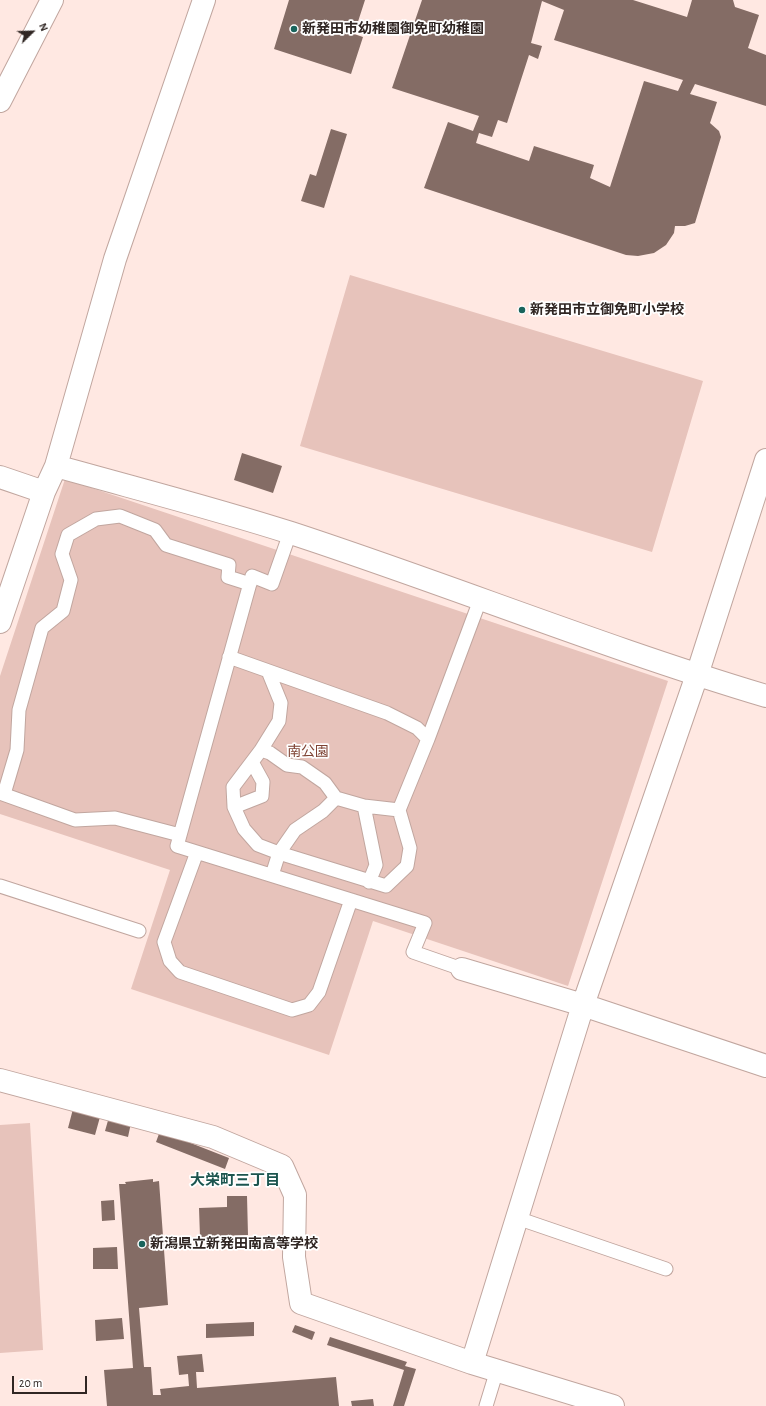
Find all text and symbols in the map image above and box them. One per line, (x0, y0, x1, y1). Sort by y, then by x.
north arrow (12, 12, 52, 52)
text: N (37, 21, 50, 33)
place label: 新発田市幼稚園御免町幼稚園 (302, 21, 484, 37)
marker: 新発田市幼稚園御免町幼稚園 (289, 24, 299, 34)
place label: 新発田市立御免町小学校 (530, 302, 684, 318)
marker: 新発田市立御免町小学校 (517, 305, 527, 315)
park label: 南公園 (287, 744, 329, 760)
district label: 大栄町三丁目 (190, 1171, 280, 1189)
place label: 新潟県立新発田南高等学校 (150, 1236, 318, 1252)
marker: 新潟県立新発田南高等学校 (137, 1239, 147, 1249)
scale bar (14, 1368, 89, 1394)
text: 20 m (19, 1377, 42, 1389)

